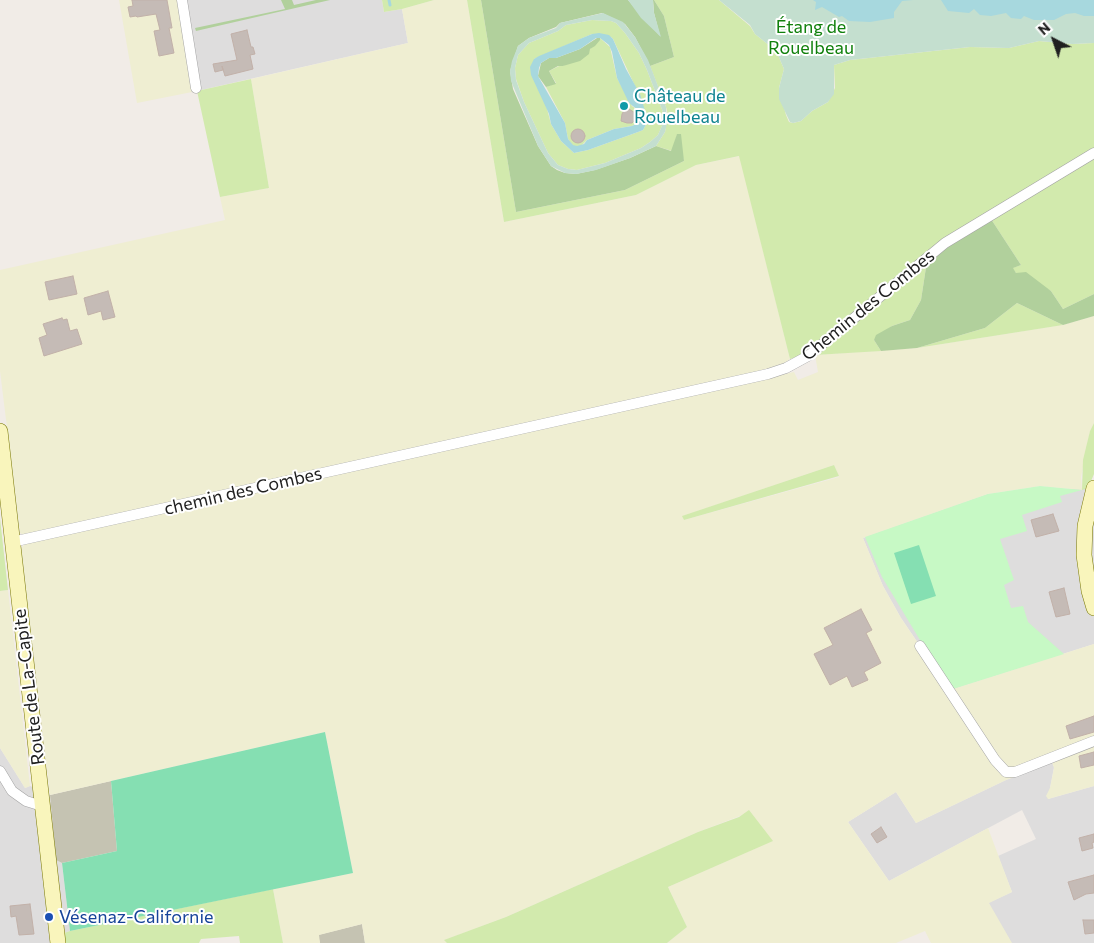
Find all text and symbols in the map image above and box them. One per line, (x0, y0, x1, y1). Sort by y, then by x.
north arrow (1029, 15, 1079, 65)
park label: Étang de Rouelbeau (768, 16, 854, 58)
text: N (1034, 18, 1053, 38)
place label: Château de Rouelbeau (634, 85, 726, 128)
marker: Château de Rouelbeau (618, 100, 630, 112)
street label: Chemin des Combes (797, 245, 939, 365)
street label: chemin des Combes (162, 462, 324, 520)
street label: Route de La-Capite (9, 608, 49, 766)
place label: Vésenaz-Californie (59, 906, 214, 928)
marker: Vésenaz-Californie (43, 911, 55, 923)

